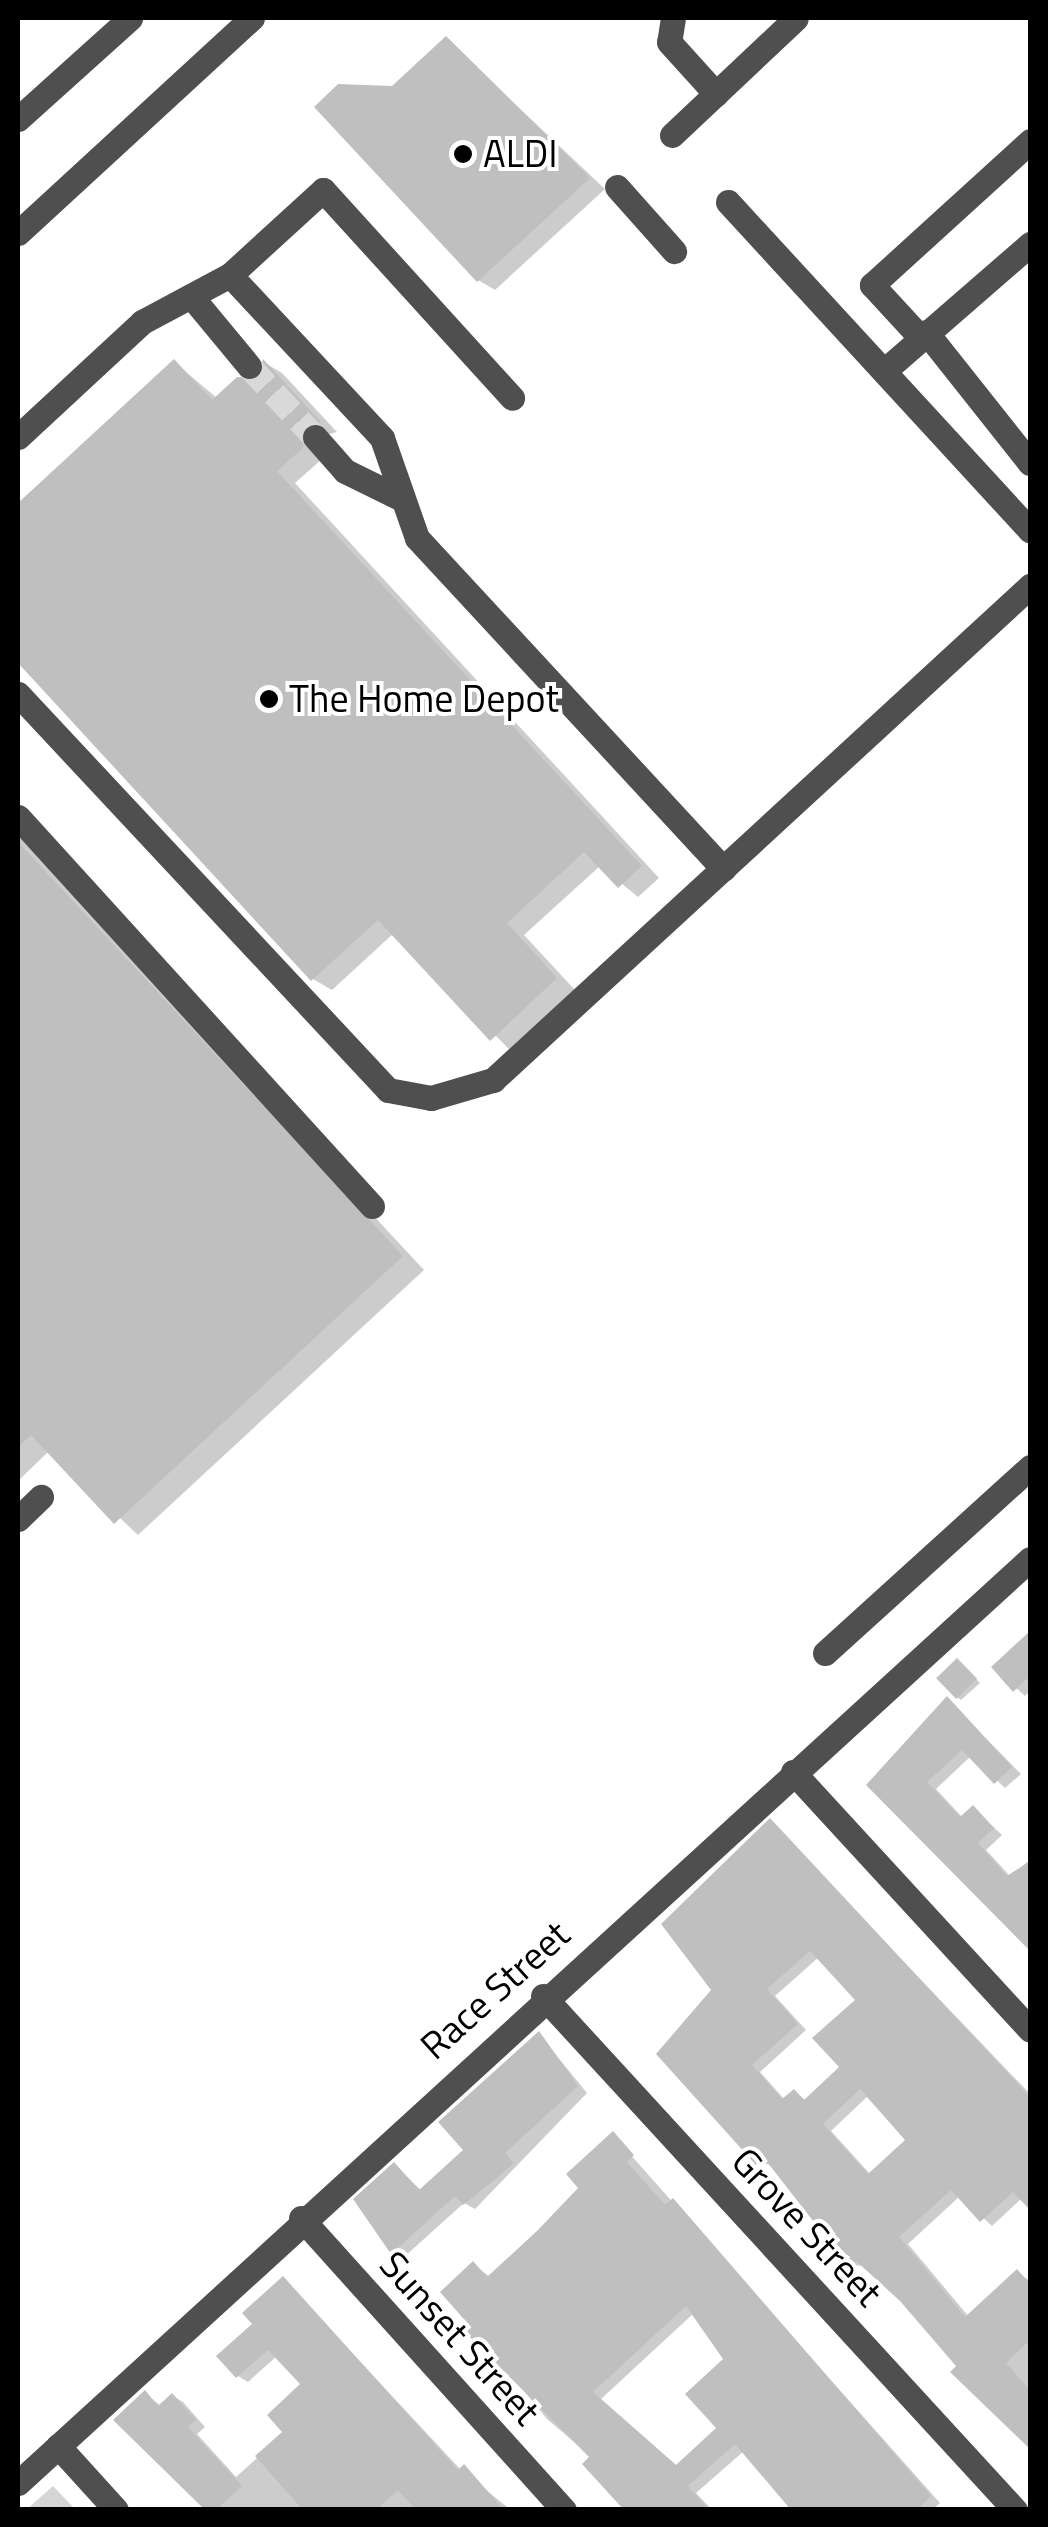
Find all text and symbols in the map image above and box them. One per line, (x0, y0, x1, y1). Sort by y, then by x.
place label: ALDI (483, 131, 558, 177)
marker: ALDI (452, 143, 474, 165)
place label: The Home Depot (289, 676, 559, 722)
marker: The Home Depot (258, 688, 280, 710)
street label: Race Street (411, 1911, 579, 2069)
street label: Grove Street (722, 2139, 892, 2315)
street label: Sunset Street (370, 2242, 550, 2434)

